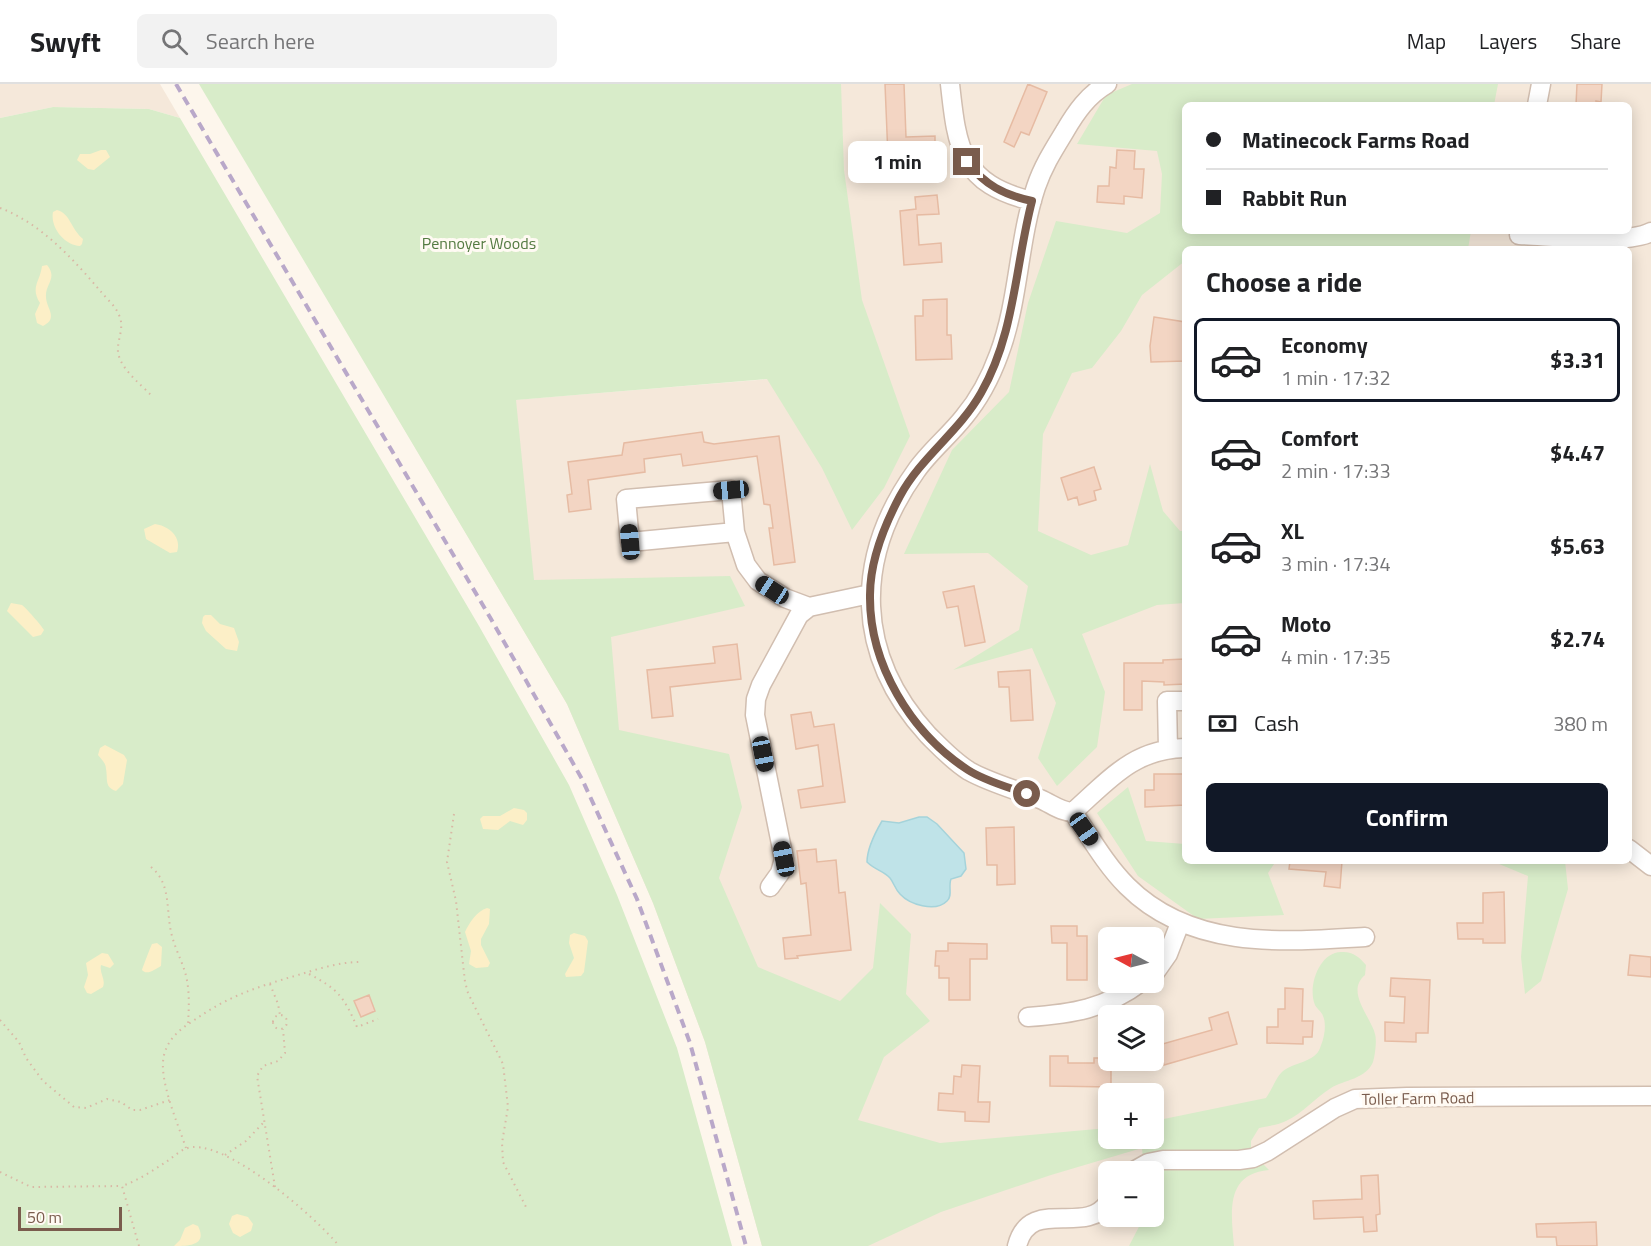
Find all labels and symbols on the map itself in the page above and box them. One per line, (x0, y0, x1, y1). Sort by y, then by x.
callout: 1 min (847, 141, 946, 183)
route end (953, 148, 980, 175)
park label: Pennoyer Woods (422, 231, 536, 255)
car (712, 479, 750, 501)
car (619, 523, 641, 561)
car (752, 573, 792, 607)
car (751, 735, 775, 773)
route start (1013, 780, 1040, 807)
car (1066, 809, 1102, 849)
car (772, 840, 796, 878)
north arrow (1098, 927, 1164, 993)
street label: Toller Farm Road (1361, 1085, 1475, 1111)
scale bar (18, 1204, 122, 1232)

